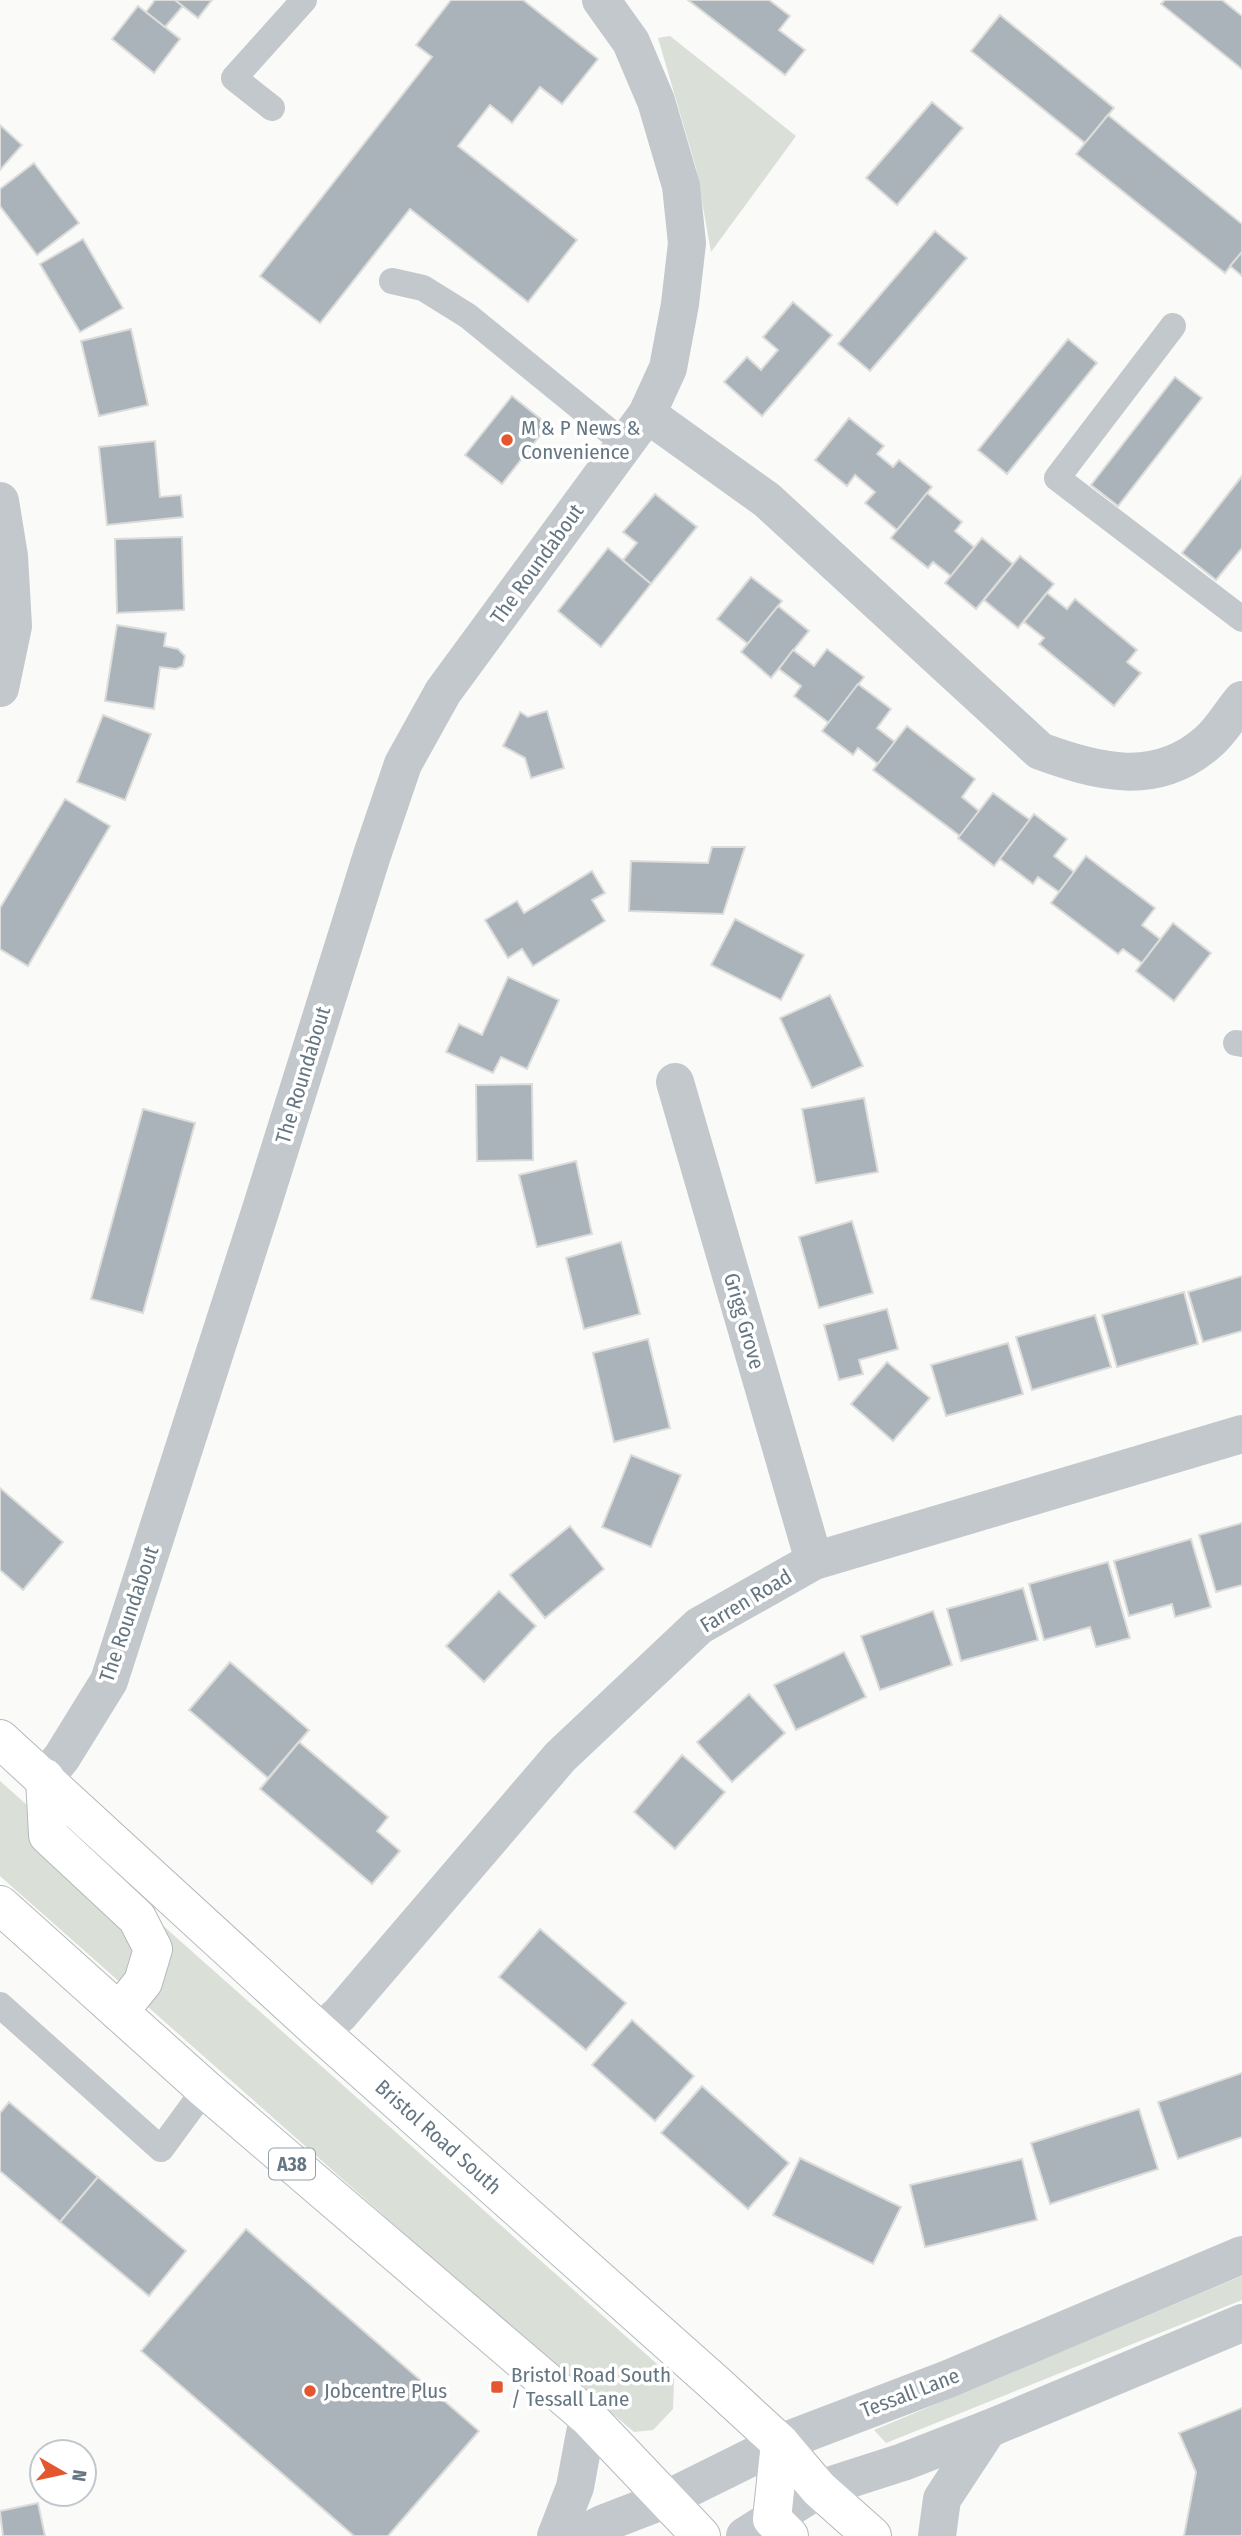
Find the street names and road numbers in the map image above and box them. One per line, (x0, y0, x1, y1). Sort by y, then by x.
street label: The Roundabout (485, 499, 589, 629)
street label: The Roundabout (270, 1003, 336, 1147)
street label: Grigg Grove (718, 1270, 770, 1372)
street label: The Roundabout (94, 1543, 164, 1685)
street label: Farren Road (695, 1564, 797, 1638)
street label: Bristol Road South (370, 2074, 507, 2200)
road number: A38 (269, 2148, 315, 2180)
street label: Tessall Lane (857, 2362, 963, 2424)

